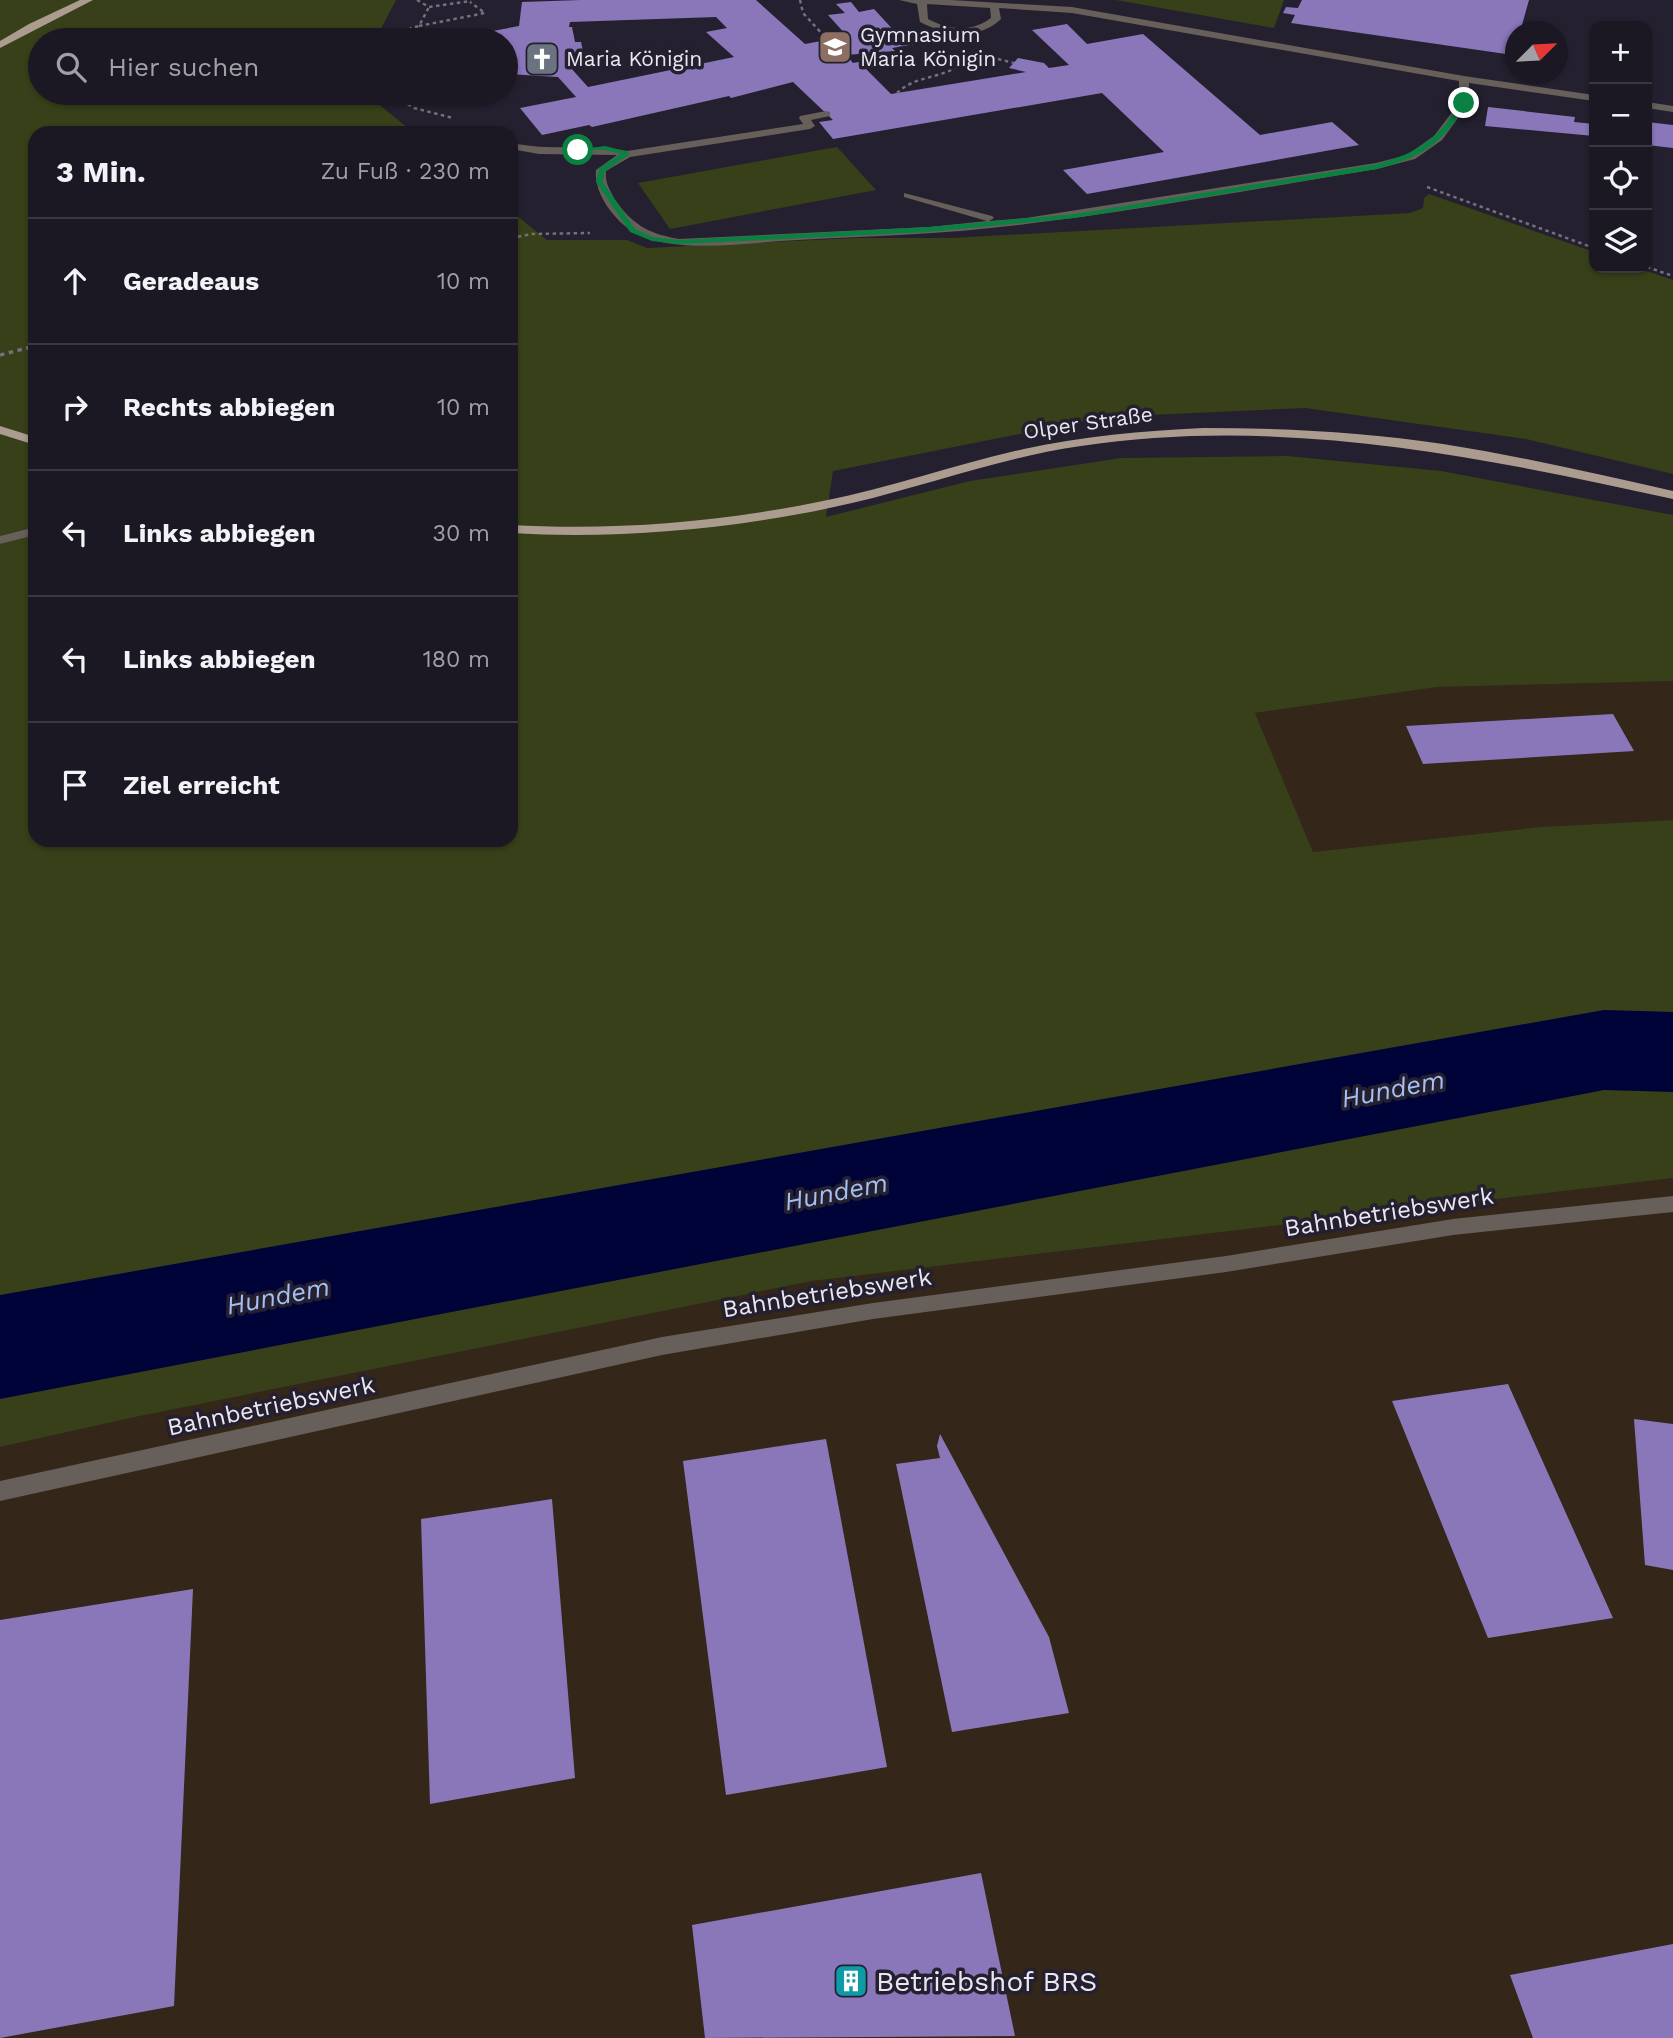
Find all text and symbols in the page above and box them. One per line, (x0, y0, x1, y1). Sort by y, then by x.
north arrow (1505, 21, 1568, 84)
map controls (1589, 21, 1652, 273)
button: + (1589, 21, 1652, 84)
place label: Gymnasium Maria Königin (860, 22, 996, 71)
search box (28, 28, 518, 105)
school or university icon: Gymnasium Maria Königin (816, 28, 854, 66)
church icon: Maria Königin (523, 40, 561, 78)
place label: Maria Königin (566, 46, 702, 71)
icon: search (52, 48, 90, 86)
text: Hier suchen (108, 52, 259, 82)
button: − (1589, 84, 1652, 147)
route end (1448, 87, 1479, 118)
route start (562, 134, 593, 165)
button: locate (1589, 147, 1652, 210)
text: 3 Min. (56, 154, 146, 189)
text: Zu Fuß · 230 m (321, 158, 490, 185)
button: layers (1589, 210, 1652, 273)
icon: ahead (56, 262, 94, 300)
text: Geradeaus (123, 266, 259, 296)
text: 10 m (437, 268, 490, 295)
icon: right (56, 388, 94, 426)
text: Rechts abbiegen (123, 392, 335, 422)
text: 10 m (437, 394, 490, 421)
street label: Olper Straße (1022, 401, 1154, 444)
icon: left (56, 514, 94, 552)
text: Links abbiegen (123, 518, 316, 548)
text: 30 m (433, 520, 490, 547)
icon: left (56, 640, 94, 678)
text: Links abbiegen (123, 644, 316, 674)
text: 180 m (423, 646, 490, 673)
icon: arrive (56, 766, 94, 804)
text: Ziel erreicht (123, 770, 280, 800)
water label: Hundem (1339, 1064, 1447, 1114)
water label: Hundem (782, 1167, 890, 1217)
street label: Bahnbetriebswerk (1282, 1182, 1496, 1242)
street label: Bahnbetriebswerk (720, 1263, 934, 1323)
water label: Hundem (224, 1271, 332, 1321)
street label: Bahnbetriebswerk (165, 1370, 378, 1442)
building icon: Betriebshof BRS (832, 1962, 870, 2000)
place label: Betriebshof BRS (876, 1965, 1097, 1998)

